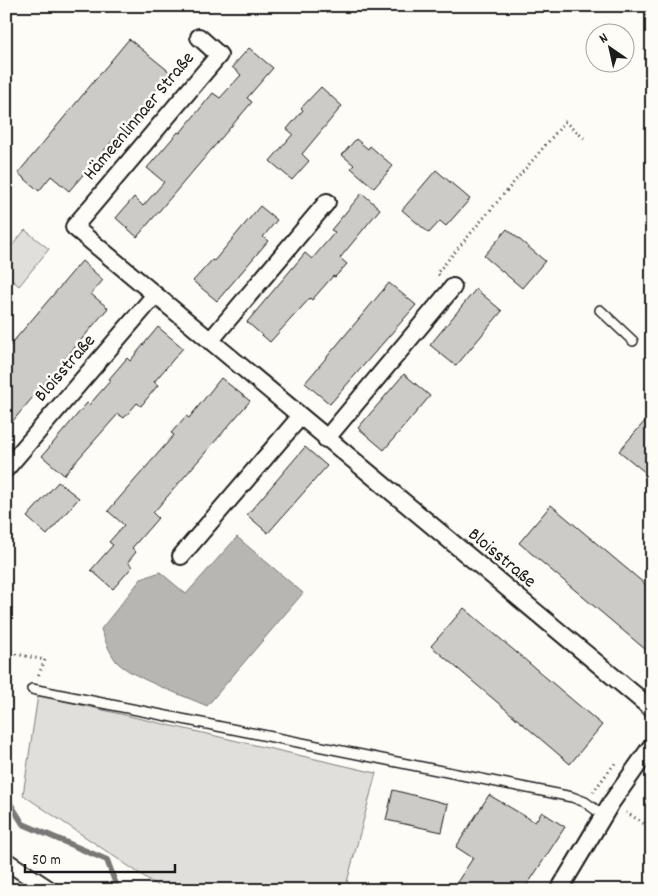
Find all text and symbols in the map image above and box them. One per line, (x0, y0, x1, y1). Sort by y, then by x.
north arrow (586, 22, 636, 72)
text: N (595, 29, 612, 49)
street label: Hämeenlinnaer Straße (78, 47, 202, 187)
street label: Bloisstraße (29, 329, 103, 409)
street label: Bloisstraße (461, 522, 541, 596)
scale bar (25, 841, 175, 873)
text: 50 m (32, 850, 61, 872)

